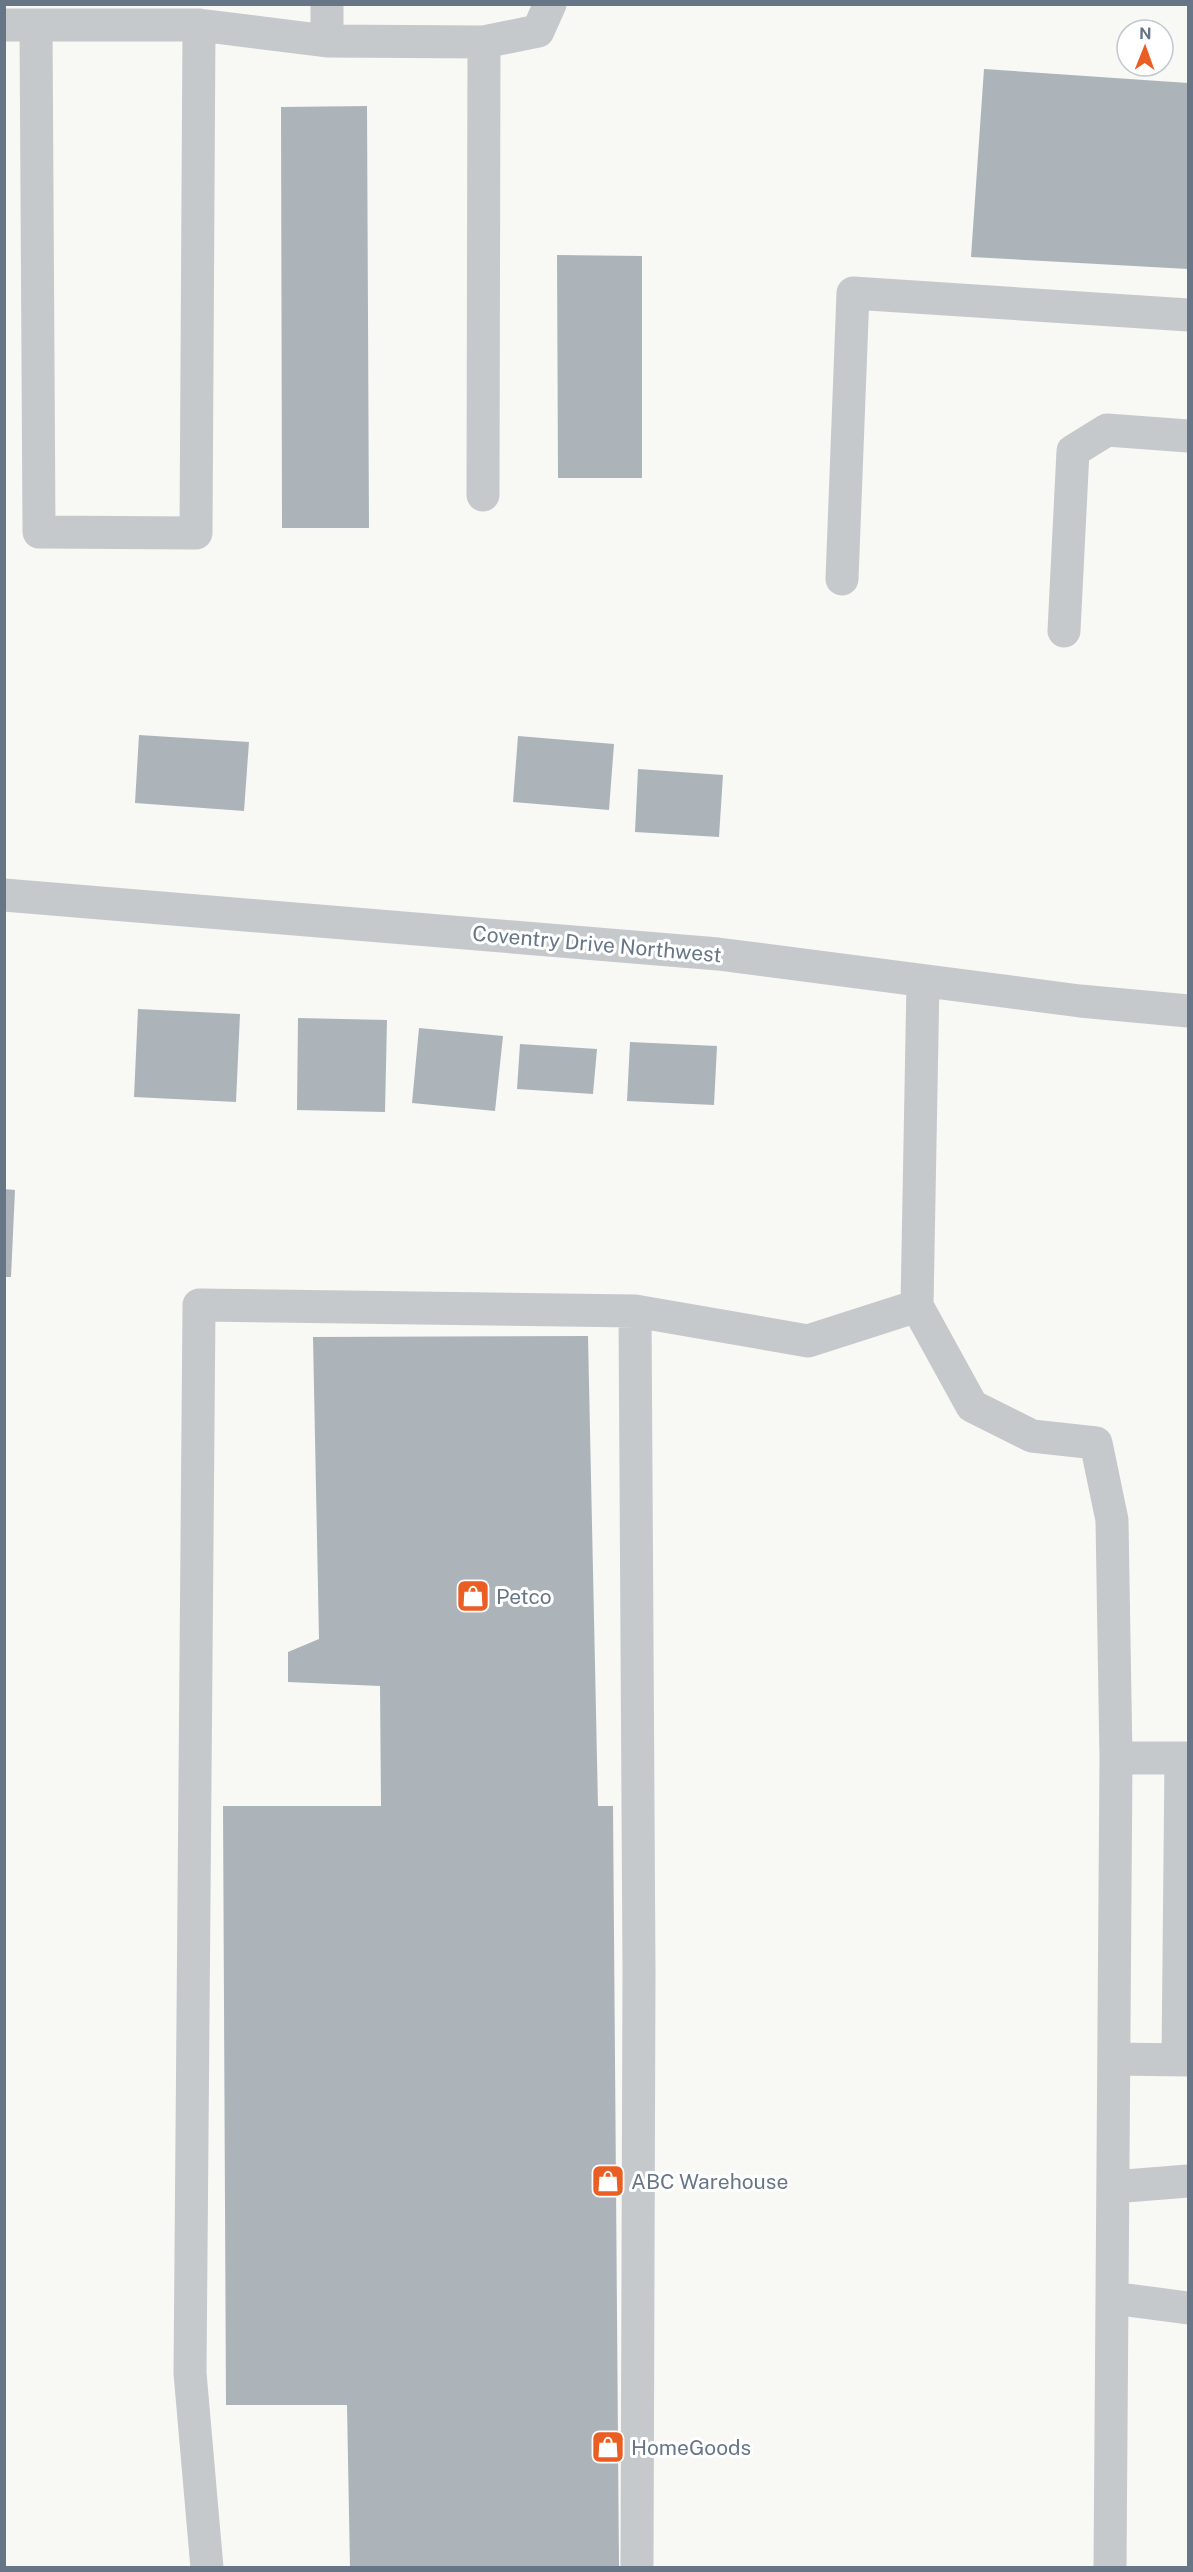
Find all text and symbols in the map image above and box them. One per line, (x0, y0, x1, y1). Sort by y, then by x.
north arrow (1115, 18, 1175, 78)
text: N (1139, 24, 1152, 43)
street label: Coventry Drive Northwest (471, 921, 723, 967)
shop icon: Petco (455, 1578, 491, 1614)
place label: Petco (496, 1584, 552, 1609)
shop icon: ABC Warehouse (590, 2163, 626, 2199)
place label: ABC Warehouse (631, 2169, 788, 2194)
shop icon: HomeGoods (590, 2429, 626, 2465)
place label: HomeGoods (631, 2435, 751, 2460)

